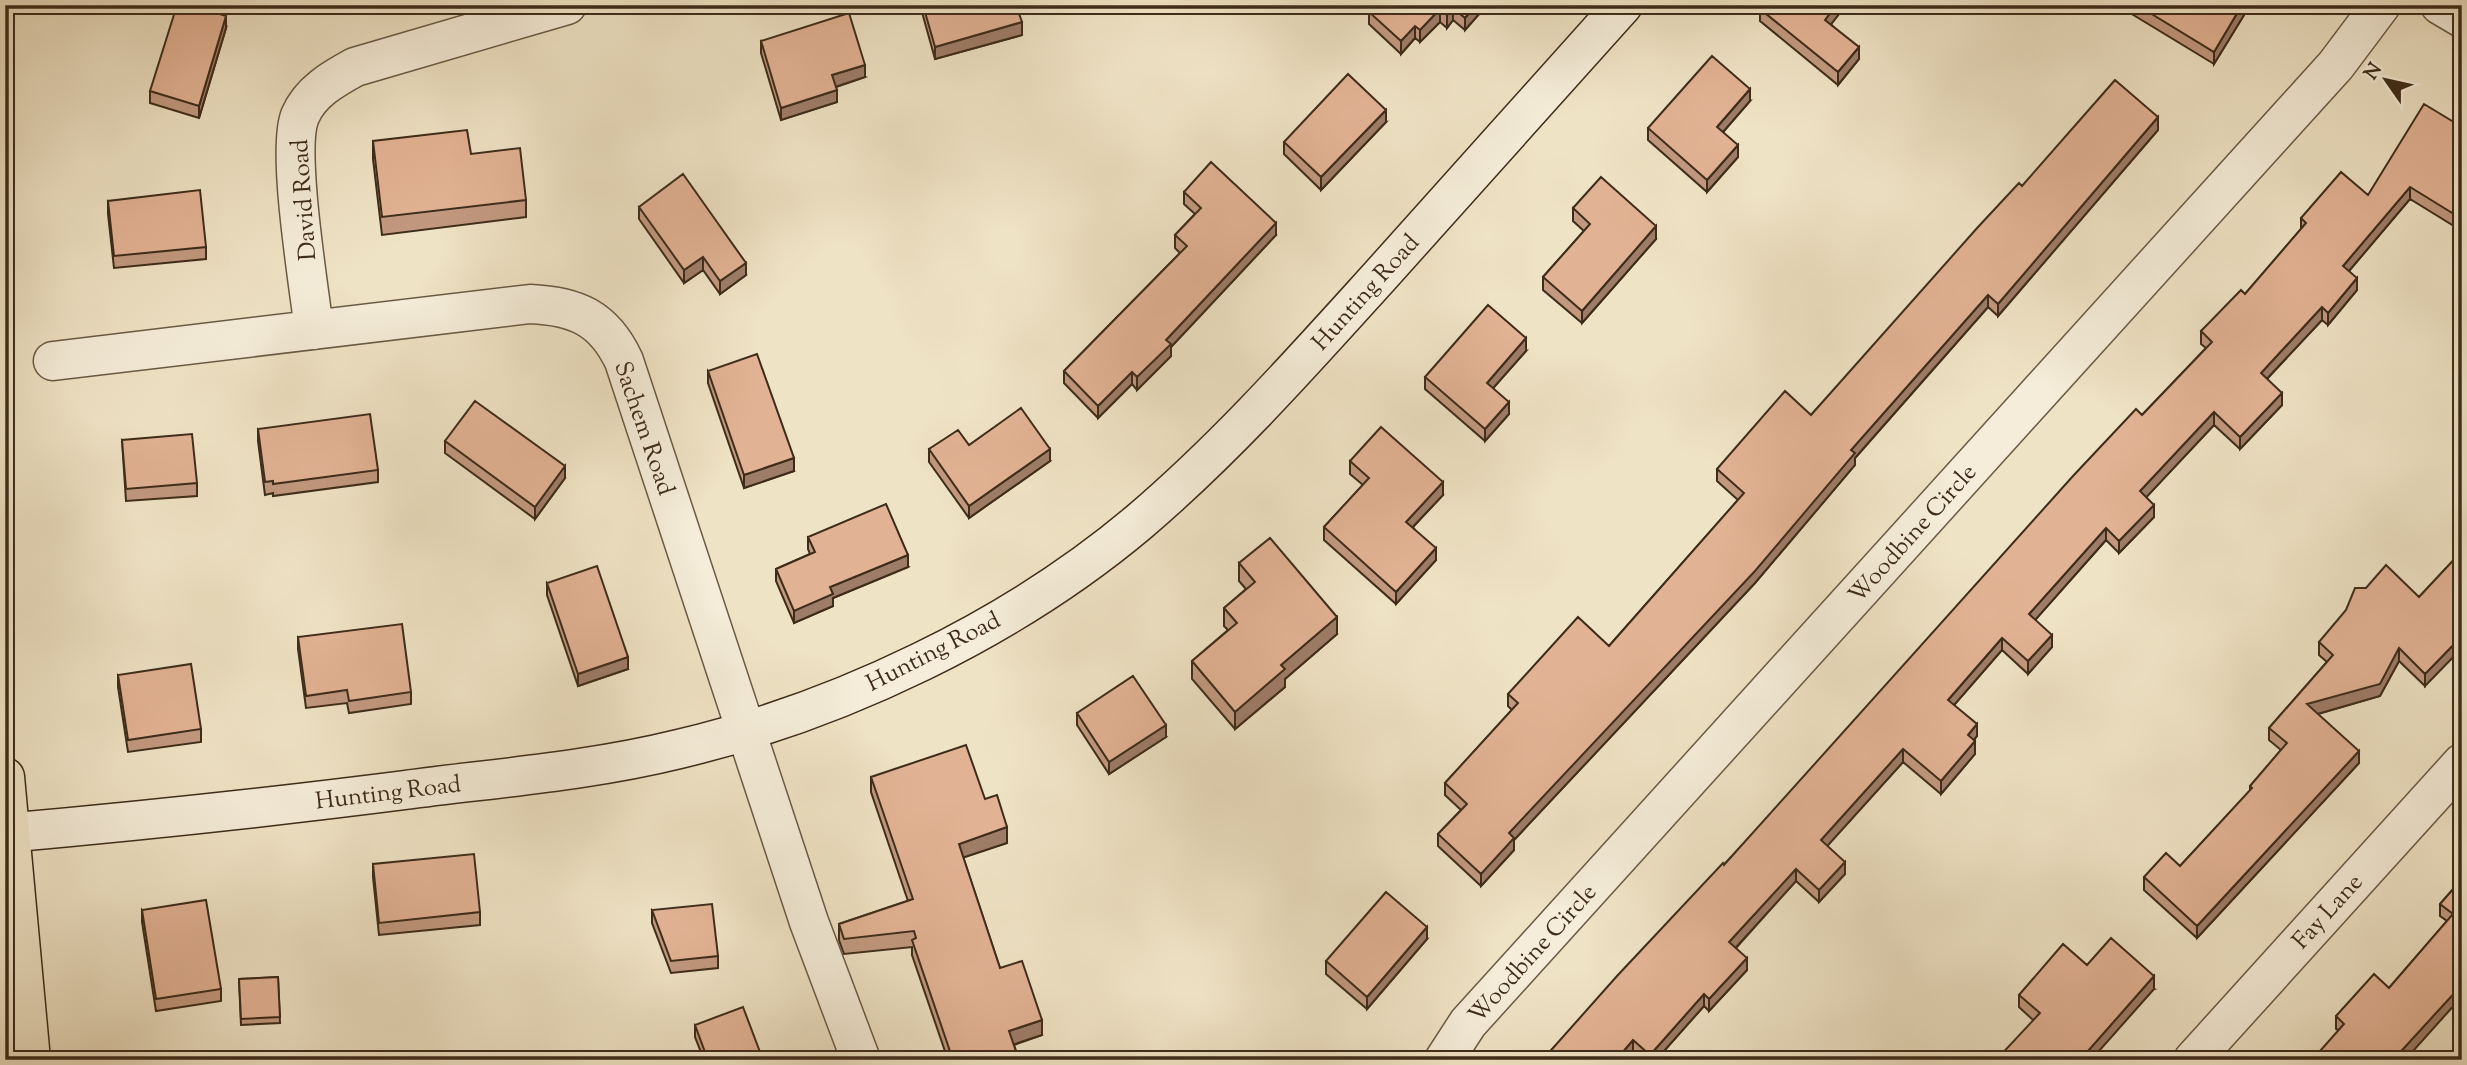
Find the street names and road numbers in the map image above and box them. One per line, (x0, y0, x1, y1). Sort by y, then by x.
street label: David Road (284, 138, 326, 262)
street label: Hunting Road (1305, 227, 1428, 359)
street label: Sachem Road (604, 357, 682, 501)
street label: Woodbine Circle (1841, 457, 1986, 612)
street label: Hunting Road (861, 604, 1007, 701)
street label: Hunting Road (313, 768, 463, 820)
street label: Fay Lane (2285, 867, 2372, 958)
street label: Woodbine Circle (1461, 877, 1606, 1032)

